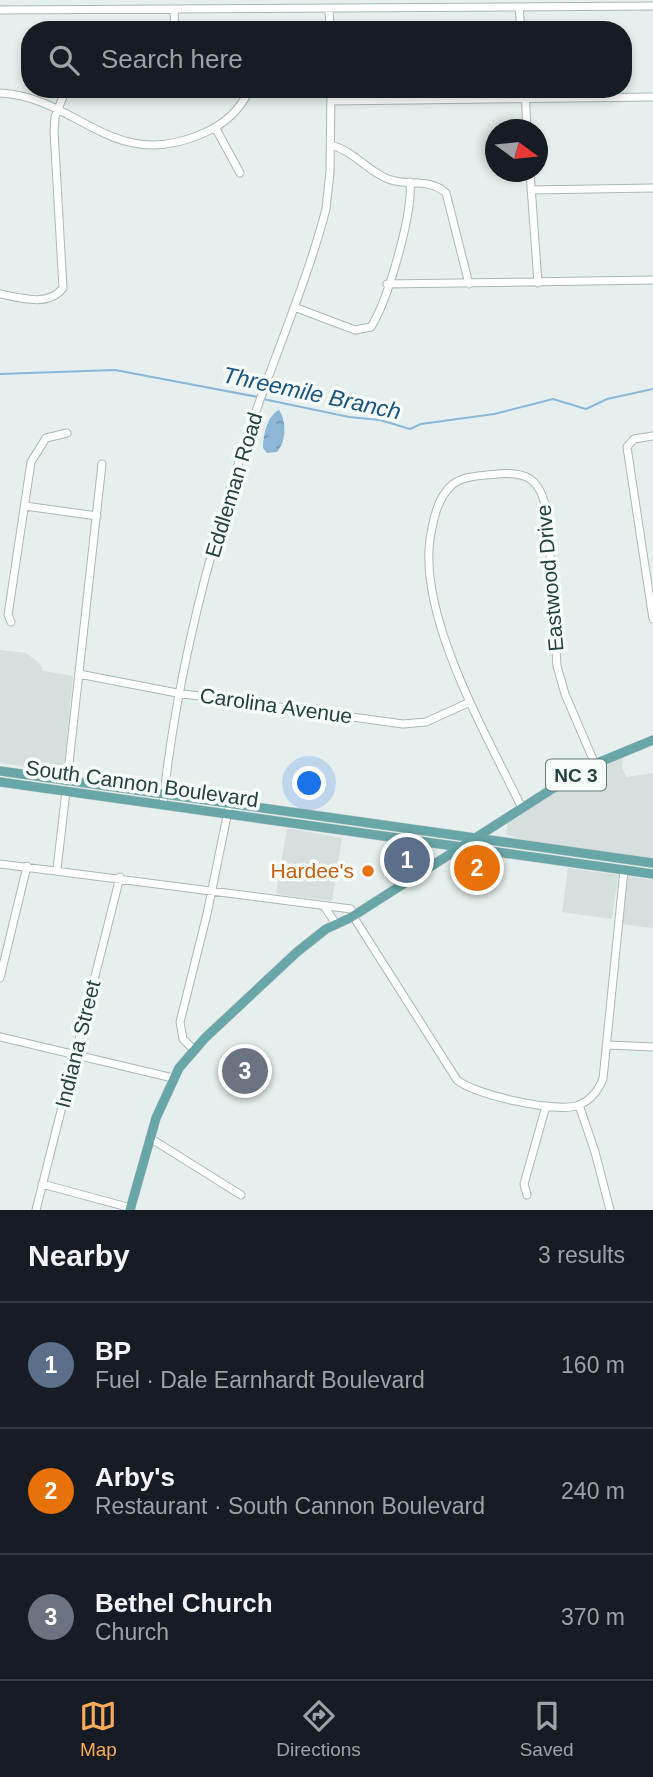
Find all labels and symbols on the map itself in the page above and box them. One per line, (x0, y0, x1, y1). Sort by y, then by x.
north arrow (485, 119, 548, 182)
water label: Threemile Branch (221, 361, 403, 425)
street label: Eddleman Road (201, 409, 267, 560)
street label: Eastwood Drive (532, 504, 567, 652)
street label: Carolina Avenue (198, 683, 354, 728)
street label: South Cannon Boulevard (24, 756, 260, 811)
road number: NC 3 (546, 760, 606, 790)
your location (292, 766, 326, 800)
pin: 1 (384, 834, 430, 886)
pin: 2 (454, 842, 500, 894)
place label: Hardee's (271, 859, 354, 882)
marker: Hardee's (360, 863, 376, 879)
street label: Indiana Street (51, 978, 105, 1110)
pin: 3 (222, 1045, 268, 1097)

